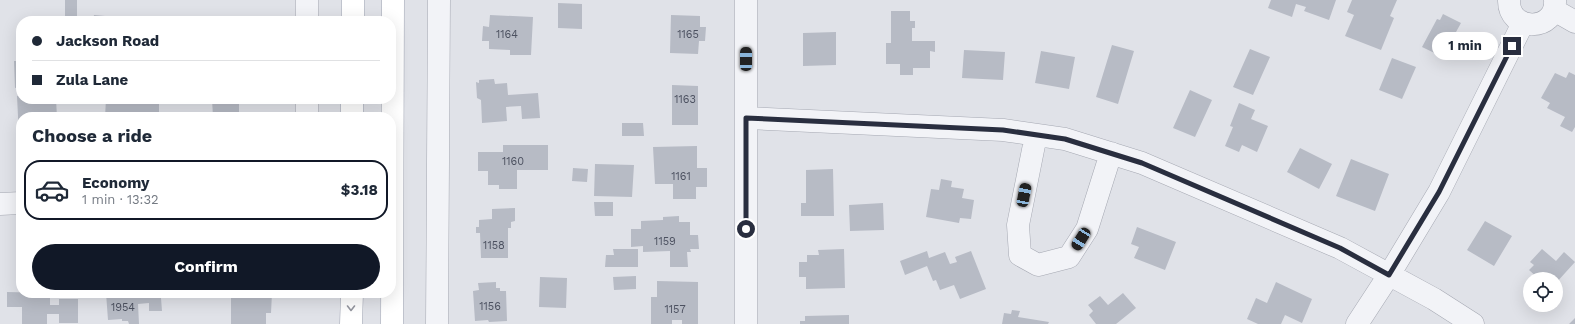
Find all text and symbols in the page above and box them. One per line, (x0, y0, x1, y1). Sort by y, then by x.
house number: 1164 (496, 28, 518, 41)
house number: 1165 (677, 28, 699, 41)
text: Jackson Road (56, 32, 159, 50)
callout: 1 min (1432, 32, 1498, 60)
route end (1503, 37, 1521, 55)
text: 1 min (1448, 38, 1482, 53)
car (740, 47, 752, 71)
text: Zula Lane (56, 71, 128, 89)
house number: 1163 (674, 93, 696, 106)
text: Choose a ride (32, 125, 152, 146)
house number: 1160 (502, 155, 524, 168)
house number: 1161 (671, 170, 691, 183)
icon: car (34, 172, 70, 208)
text: Economy (82, 174, 149, 192)
text: $3.18 (341, 181, 378, 199)
car (1016, 182, 1032, 208)
text: 1 min · 13:32 (82, 192, 159, 207)
route start (737, 220, 755, 238)
car (1070, 226, 1092, 252)
house number: 1159 (654, 235, 676, 248)
house number: 1158 (483, 239, 505, 252)
button: Confirm (32, 244, 380, 290)
map controls (1523, 272, 1563, 312)
button: locate (1523, 272, 1563, 312)
house number: 1156 (479, 300, 501, 313)
house number: 1954 (111, 301, 135, 314)
house number: 1157 (664, 303, 686, 316)
one-way arrow (347, 306, 355, 312)

